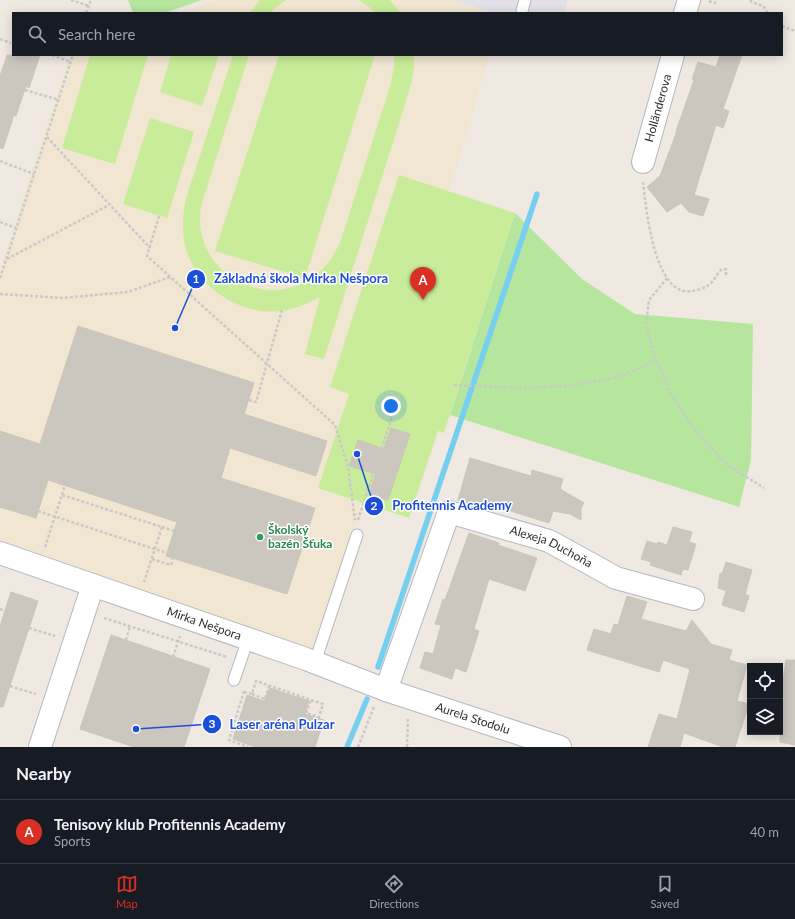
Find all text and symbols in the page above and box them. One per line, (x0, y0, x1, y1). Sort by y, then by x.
search box (12, 12, 783, 56)
icon: search (26, 23, 48, 45)
text: Search here (58, 25, 135, 43)
street label: Holländerova (641, 72, 674, 144)
callout: Základná škola Mirka Nešpora (186, 266, 396, 291)
pin: A (410, 267, 436, 300)
text: Základná škola Mirka Nešpora (214, 270, 388, 286)
text: 1 (193, 271, 200, 286)
your location (381, 396, 401, 416)
callout: Profitennis Academy (364, 493, 520, 518)
text: Profitennis Academy (392, 497, 512, 513)
text: 2 (371, 498, 378, 513)
place label: Školský bazén Šťuka (268, 522, 332, 551)
street label: Alexeja Duchoňa (508, 522, 595, 571)
marker: Školský bazén Šťuka (255, 532, 265, 542)
street label: Mirka Nešpora (165, 603, 244, 643)
map controls (747, 663, 783, 735)
button: locate (747, 663, 783, 699)
street label: Aurela Stodolu (434, 699, 512, 737)
button: layers (747, 699, 783, 735)
callout: Laser aréna Pulzar (202, 712, 343, 737)
text: 3 (209, 716, 216, 731)
text: Laser aréna Pulzar (229, 716, 335, 732)
text: Nearby (16, 763, 71, 784)
text: Tenisový klub Profitennis Academy (54, 815, 286, 833)
text: A (24, 824, 34, 840)
text: 40 m (750, 824, 779, 840)
text: Sports (54, 833, 91, 849)
tab: Map (116, 873, 138, 910)
tab: Directions (369, 873, 419, 910)
tab: Saved (650, 873, 679, 910)

